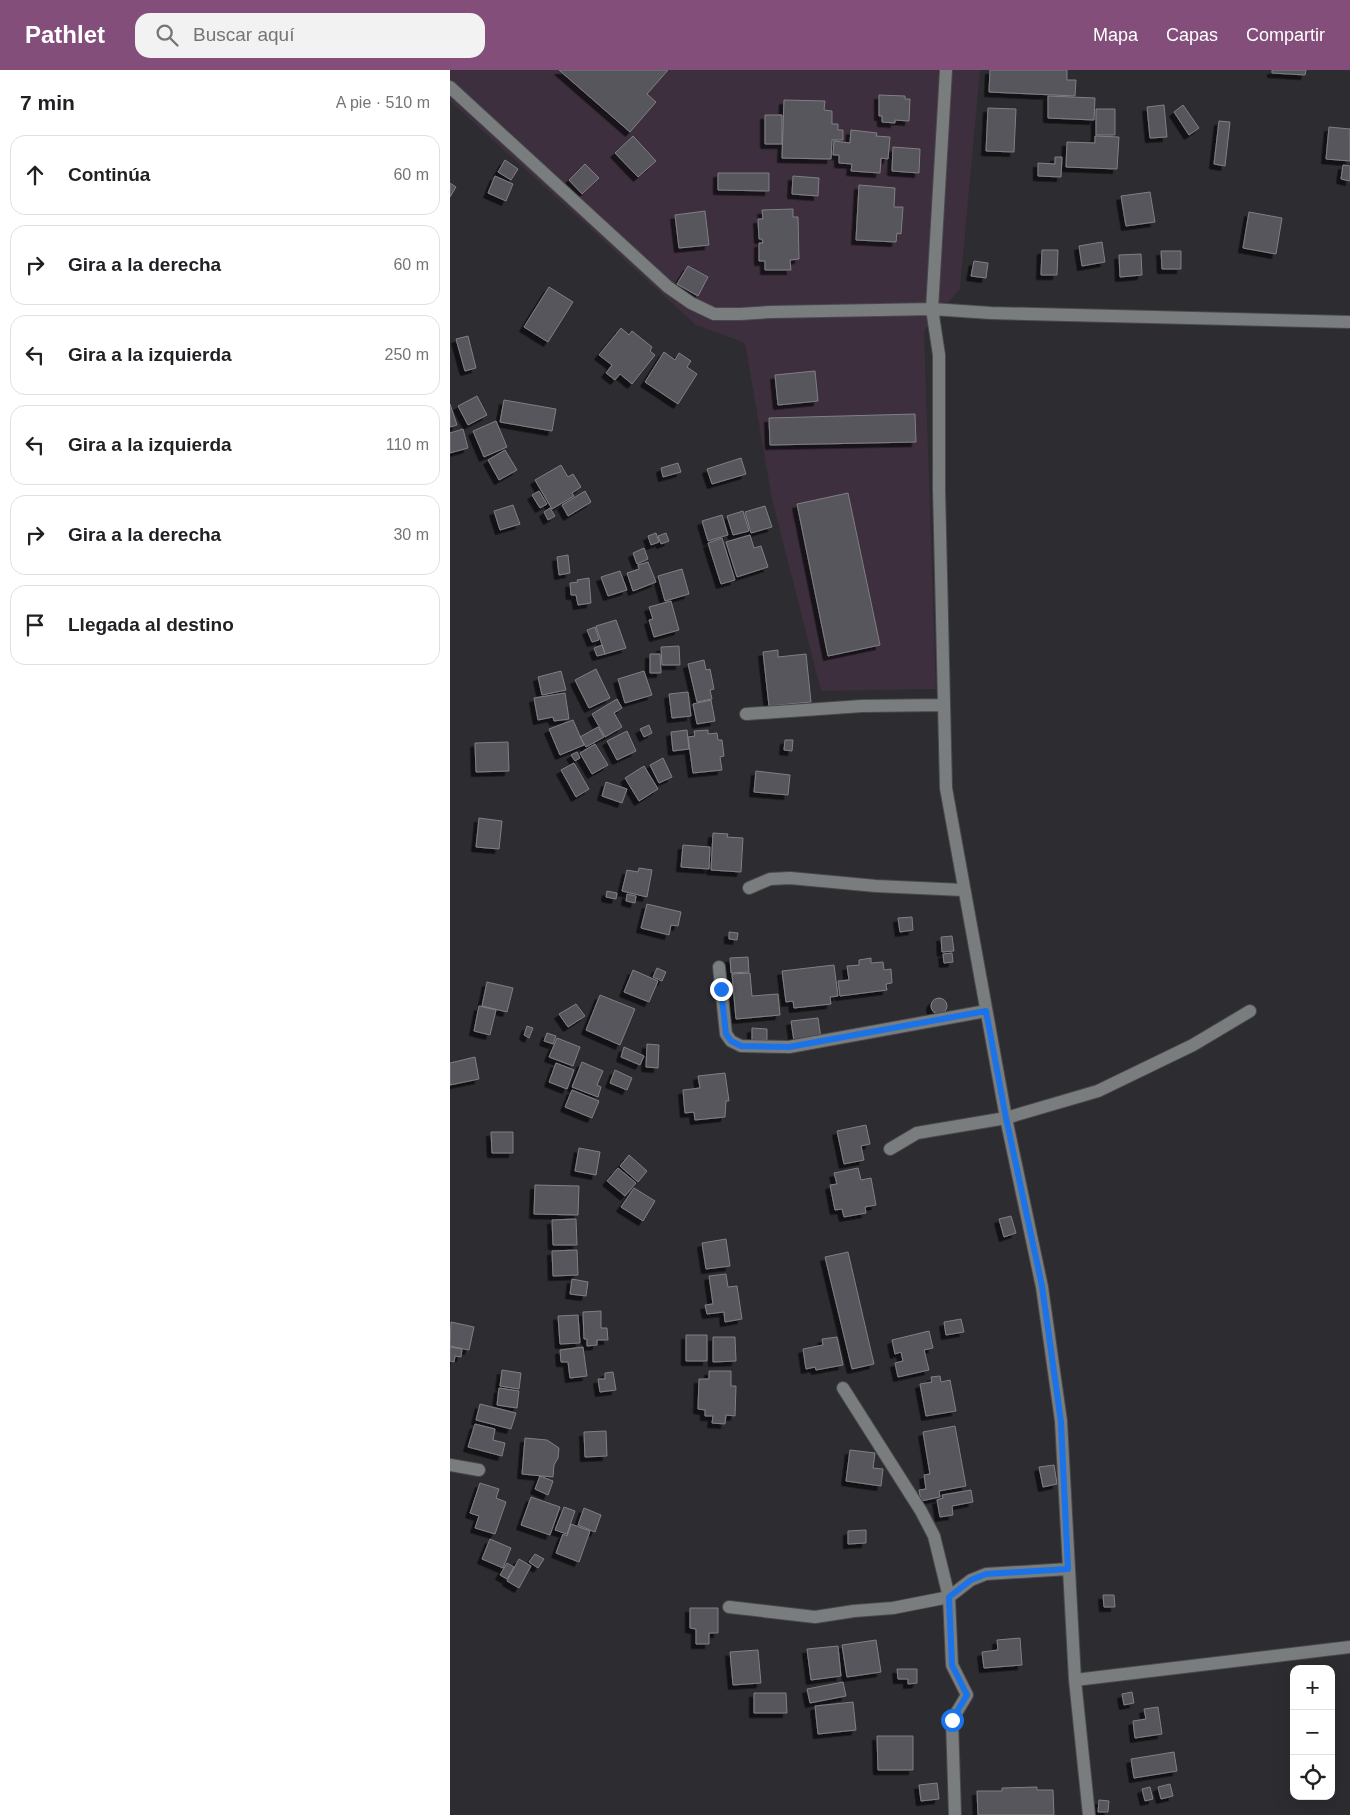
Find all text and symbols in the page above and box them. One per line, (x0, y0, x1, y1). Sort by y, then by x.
search box (135, 13, 485, 58)
text: Pathlet (25, 21, 105, 48)
icon: search (153, 21, 181, 49)
text: Buscar aquí (193, 24, 294, 45)
text: Mapa (1093, 25, 1138, 45)
text: Capas (1166, 25, 1218, 45)
text: Compartir (1246, 25, 1325, 45)
text: 7 min (20, 91, 75, 114)
text: A pie · 510 m (336, 94, 430, 111)
icon: ahead (21, 161, 49, 189)
text: Continúa (68, 164, 150, 185)
text: 60 m (393, 166, 429, 183)
icon: right (21, 251, 49, 279)
text: Gira a la derecha (68, 254, 221, 275)
text: 60 m (393, 256, 429, 273)
icon: left (21, 341, 49, 369)
text: Gira a la izquierda (68, 344, 232, 365)
text: 250 m (385, 346, 429, 363)
icon: left (21, 431, 49, 459)
text: Gira a la izquierda (68, 434, 232, 455)
text: 110 m (386, 436, 429, 453)
icon: right (21, 521, 49, 549)
text: Gira a la derecha (68, 524, 221, 545)
text: 30 m (393, 526, 429, 543)
icon: arrive (21, 611, 49, 639)
text: Llegada al destino (68, 614, 234, 635)
route end (710, 978, 733, 1001)
map controls (1290, 1665, 1335, 1800)
button: + (1290, 1665, 1335, 1710)
route start (941, 1709, 964, 1732)
button: − (1290, 1710, 1335, 1755)
button: locate (1290, 1755, 1335, 1800)

